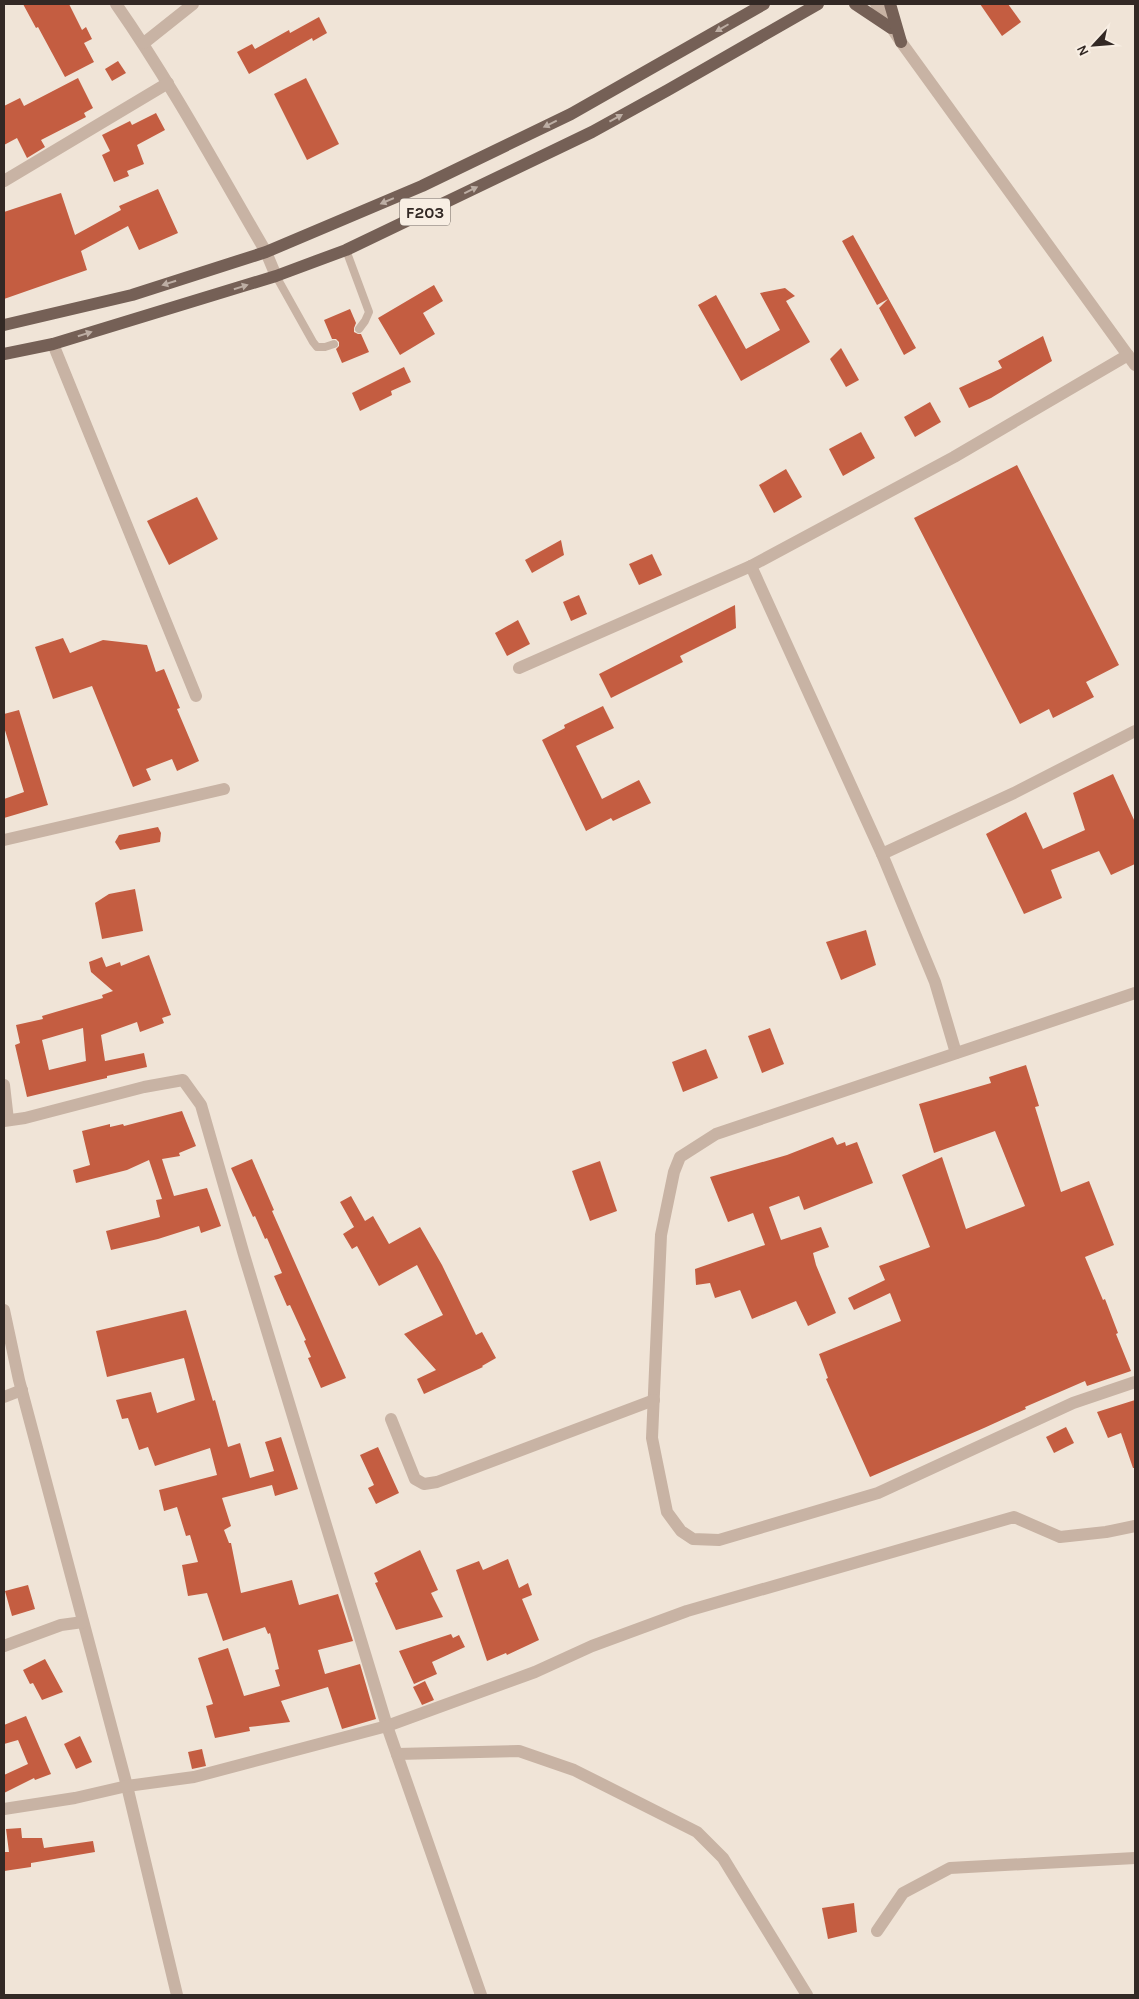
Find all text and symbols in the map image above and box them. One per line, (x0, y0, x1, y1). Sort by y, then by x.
north arrow (1069, 20, 1119, 70)
one-way arrow (715, 24, 729, 32)
text: N (1073, 42, 1093, 59)
one-way arrow (610, 114, 623, 123)
one-way arrow (543, 121, 557, 129)
one-way arrow (463, 186, 478, 194)
one-way arrow (379, 197, 394, 205)
road number: F203 (400, 198, 450, 226)
one-way arrow (162, 279, 177, 287)
one-way arrow (233, 283, 248, 291)
one-way arrow (78, 330, 93, 338)

